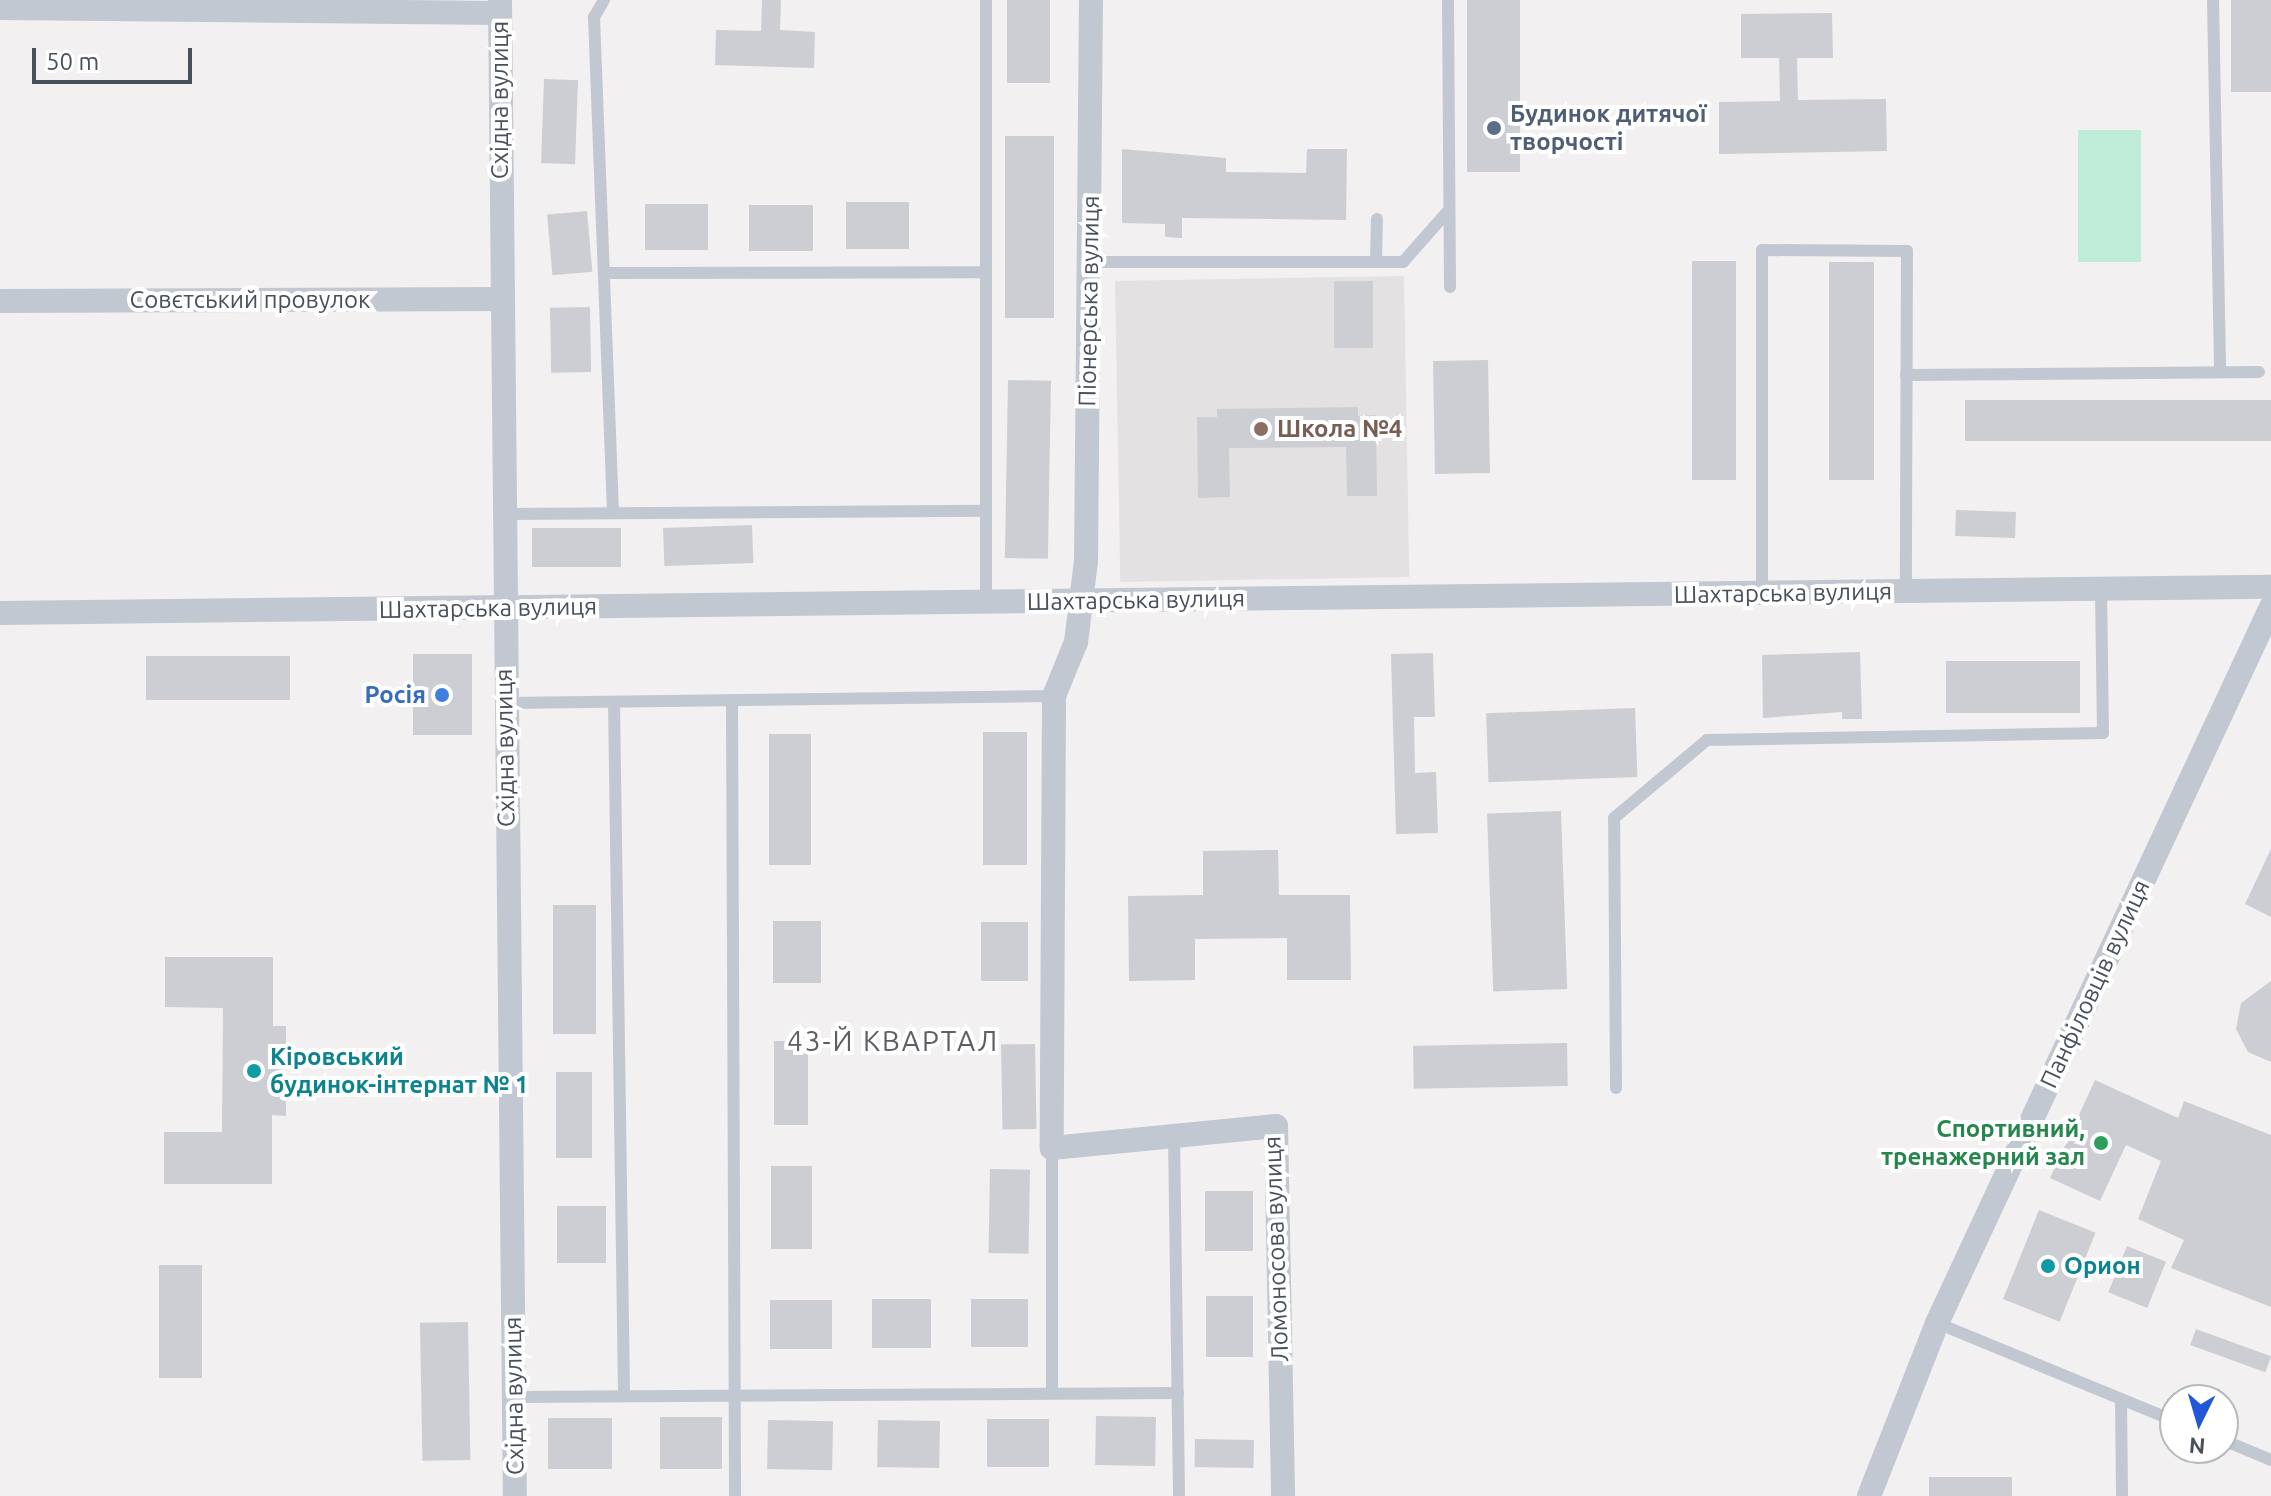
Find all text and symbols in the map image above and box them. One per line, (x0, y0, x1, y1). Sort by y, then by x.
street label: Східна вулиця (486, 21, 514, 179)
scale bar (36, 32, 196, 82)
text: 50 m (46, 48, 99, 75)
place label: Будинок дитячої творчості (1510, 100, 1706, 156)
marker: Будинок дитячої творчості (1485, 119, 1503, 137)
street label: Піонерська вулиця (1073, 195, 1105, 407)
street label: Совєтський провулок (130, 286, 370, 314)
place label: Школа №4 (1277, 415, 1402, 443)
marker: Школа №4 (1252, 420, 1270, 438)
street label: Шахтарська вулиця (1674, 577, 1892, 609)
street label: Шахтарська вулиця (1027, 584, 1245, 616)
street label: Шахтарська вулиця (379, 592, 597, 624)
street label: Східна вулиця (489, 669, 521, 827)
place label: Росія (364, 681, 426, 709)
marker: Росія (433, 686, 451, 704)
street label: Панфіловців вулиця (2034, 875, 2156, 1093)
district label: 43-Й КВАРТАЛ (787, 1024, 999, 1058)
place label: Кіровський будинок-інтернат № 1 (270, 1043, 529, 1099)
marker: Кіровський будинок-інтернат № 1 (245, 1062, 263, 1080)
place label: Спортивний, тренажерний зал (1881, 1115, 2085, 1171)
marker: Спортивний, тренажерний зал (2092, 1134, 2110, 1152)
street label: Ломоносова вулиця (1258, 1136, 1294, 1362)
place label: Орион (2064, 1252, 2141, 1280)
marker: Орион (2039, 1257, 2057, 1275)
street label: Східна вулиця (498, 1317, 530, 1475)
north arrow (2159, 1384, 2239, 1464)
text: N (2188, 1433, 2206, 1460)

